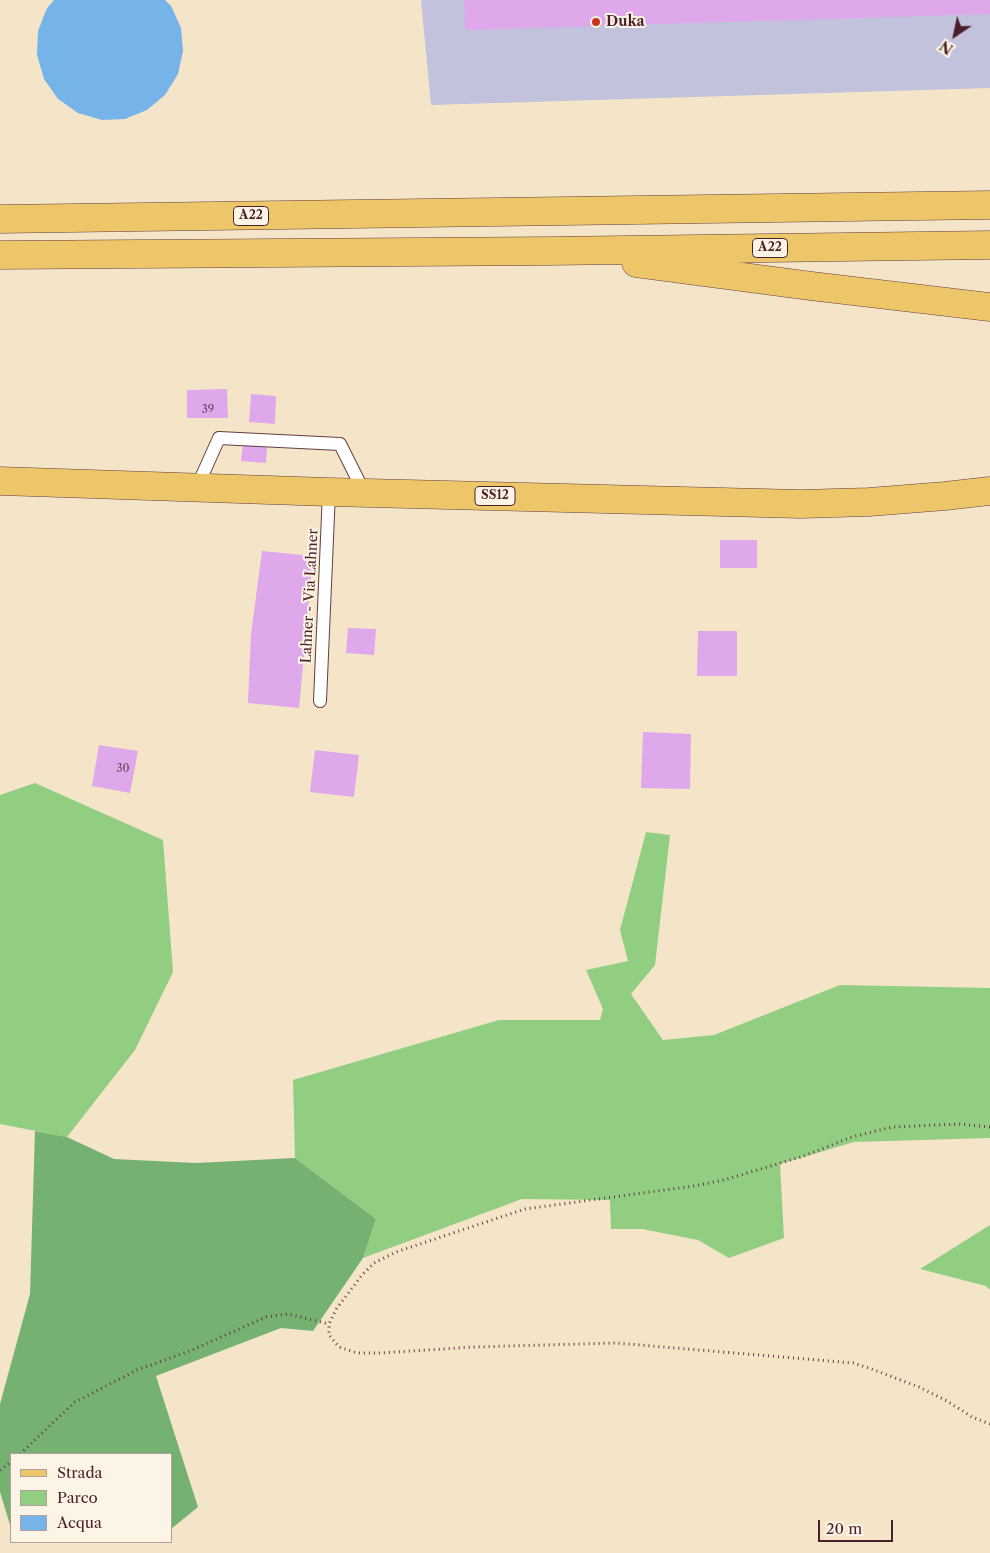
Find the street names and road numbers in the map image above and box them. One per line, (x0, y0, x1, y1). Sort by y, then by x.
road number: A22 (234, 207, 268, 226)
road number: A22 (752, 238, 788, 258)
road number: SS12 (475, 486, 515, 506)
street label: Lahner - Via Lahner (298, 528, 322, 664)

